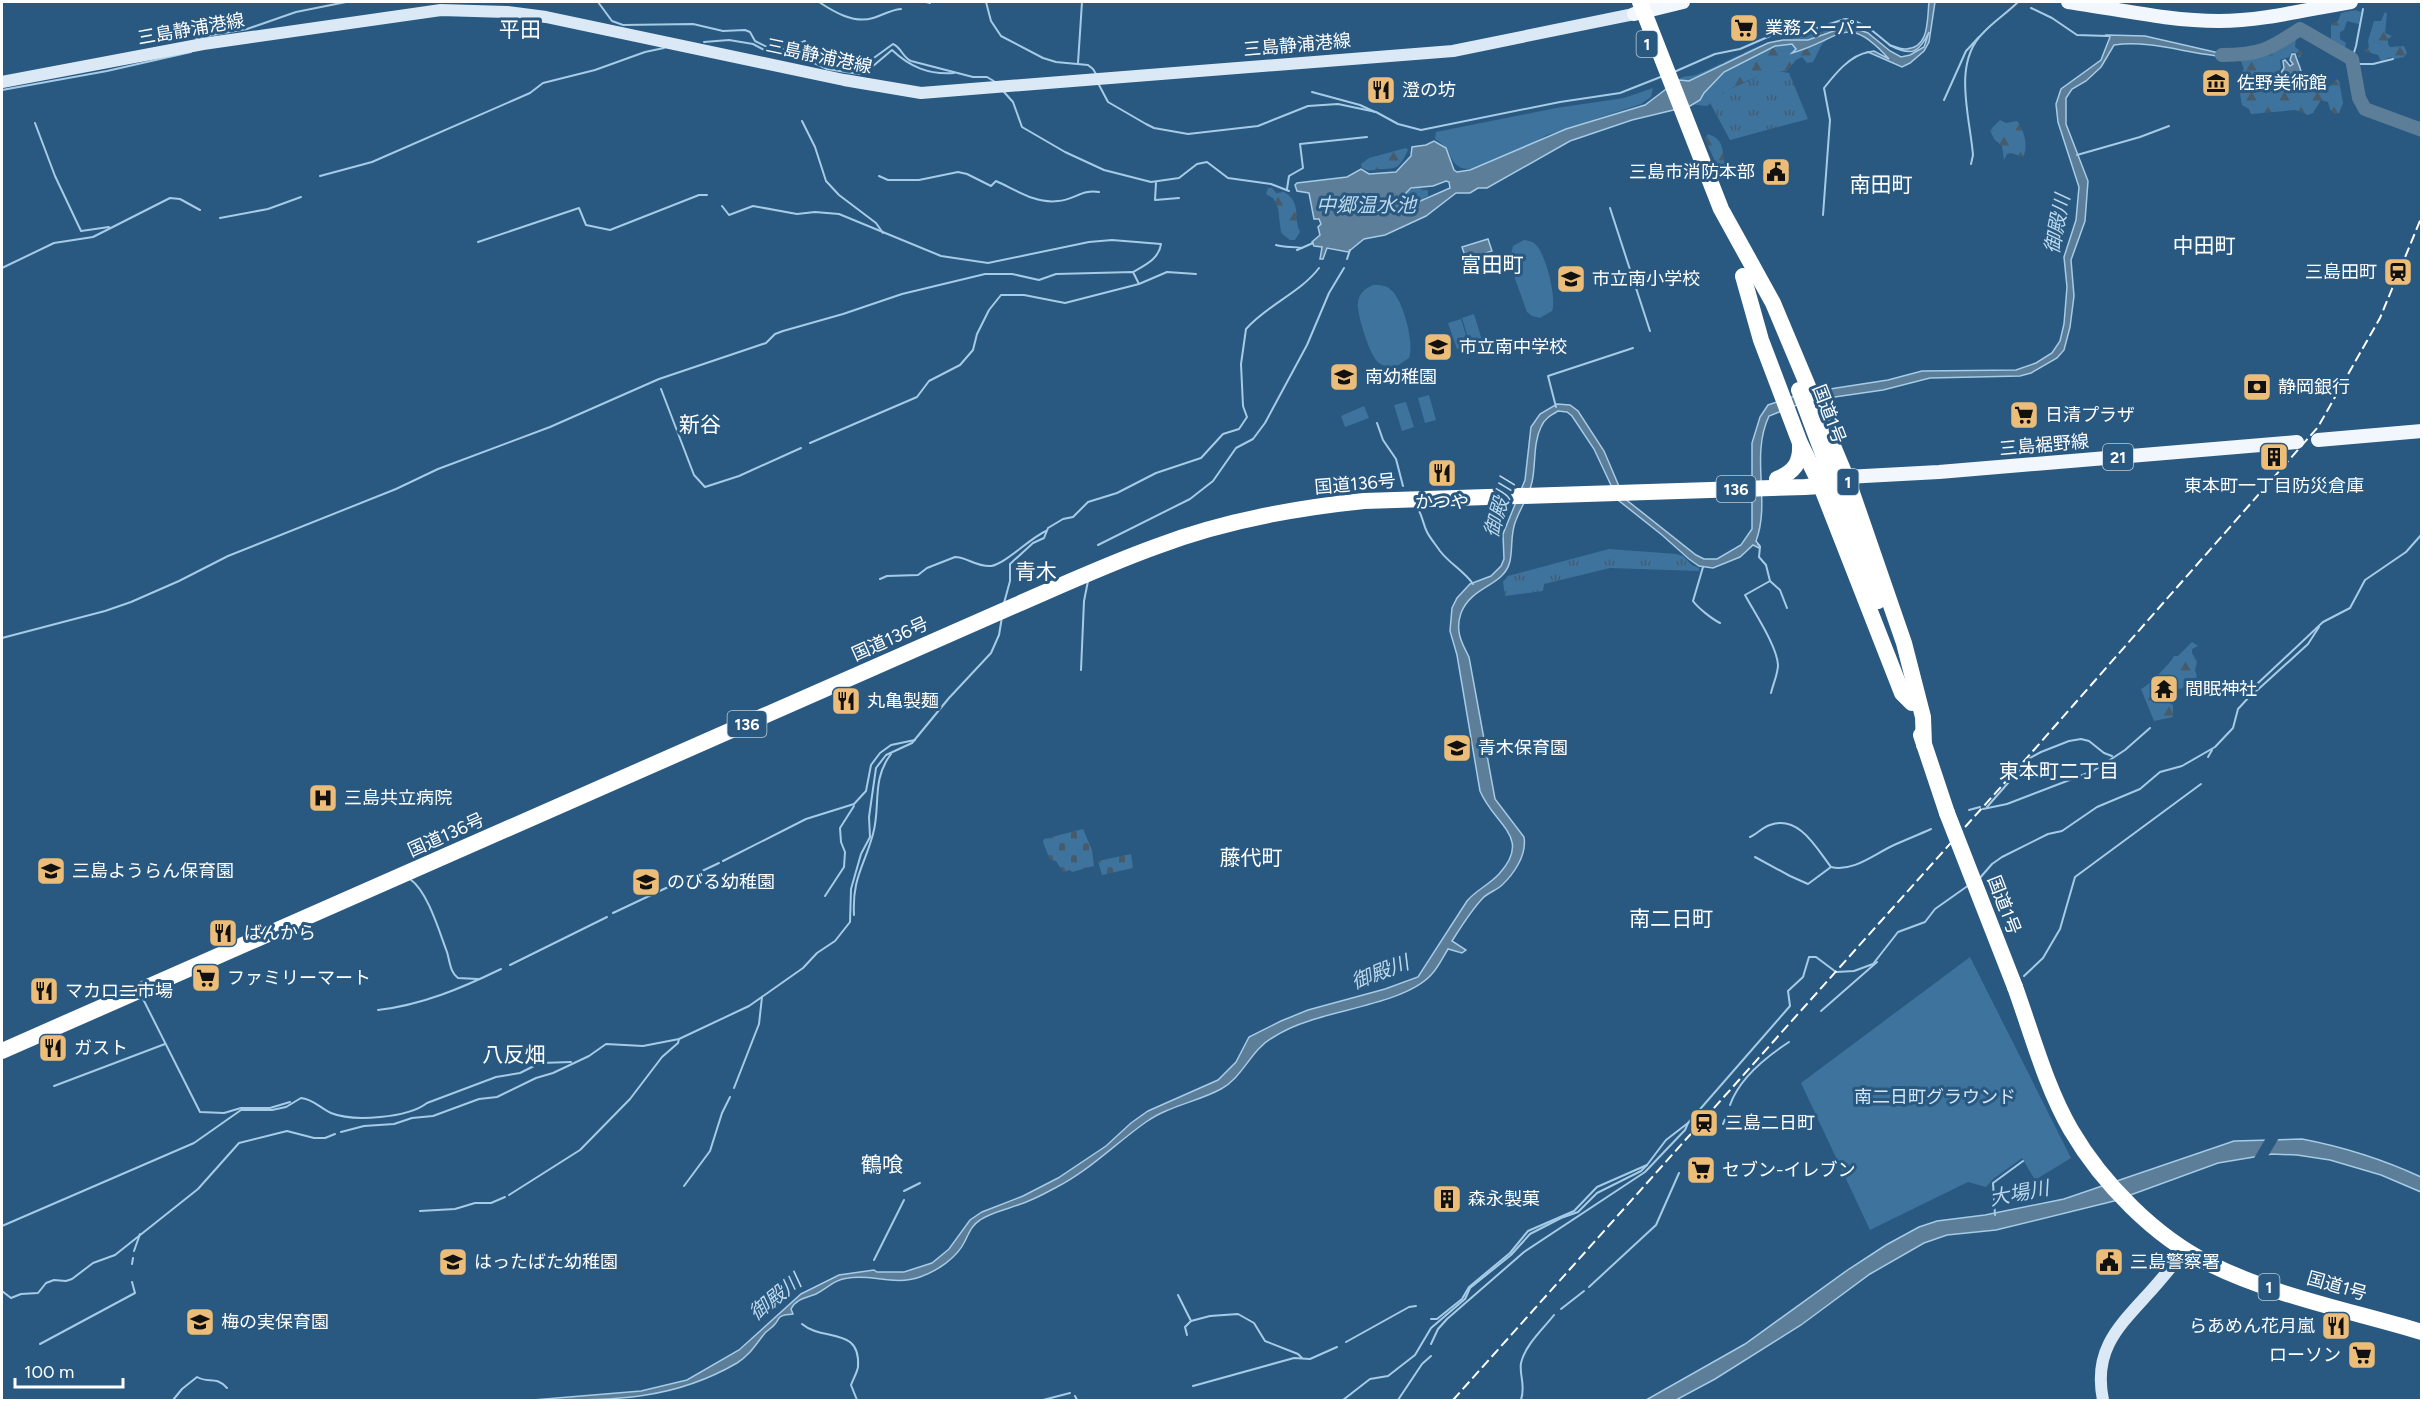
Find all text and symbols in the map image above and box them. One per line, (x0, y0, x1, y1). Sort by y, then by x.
street label: 三島静浦港線 (136, 9, 246, 49)
supermarket icon: 業務スーパー (1728, 12, 1760, 44)
district label: 平田 (499, 17, 541, 42)
place label: 業務スーパー (1765, 17, 1873, 39)
street label: 三島静浦港線 (1242, 29, 1352, 61)
road number: 1 (1636, 31, 1658, 57)
street label: 三島静浦港線 (764, 34, 874, 78)
museum icon: 佐野美術館 (2200, 67, 2232, 99)
place label: 佐野美術館 (2237, 72, 2327, 94)
restaurant icon: 澄の坊 (1365, 74, 1397, 106)
place label: 澄の坊 (1402, 79, 1456, 101)
public building icon: 三島市消防本部 (1760, 156, 1792, 188)
place label: 三島市消防本部 (1629, 161, 1755, 183)
district label: 南田町 (1850, 172, 1913, 197)
water label: 御殿川 (2039, 190, 2075, 256)
water label: 中郷温水池 (1316, 193, 1418, 217)
district label: 中田町 (2173, 233, 2236, 258)
district label: 富田町 (1461, 252, 1524, 277)
station icon: 三島田町 (2382, 256, 2414, 288)
place label: 三島田町 (2305, 261, 2377, 283)
school or university icon: 市立南小学校 (1555, 263, 1587, 295)
place label: 市立南小学校 (1592, 268, 1700, 290)
school or university icon: 市立南中学校 (1422, 331, 1454, 363)
place label: 市立南中学校 (1459, 336, 1567, 358)
school or university icon: 南幼稚園 (1328, 361, 1360, 393)
place label: 南幼稚園 (1365, 366, 1437, 388)
bank icon: 静岡銀行 (2241, 371, 2273, 403)
place label: 静岡銀行 (2278, 376, 2350, 398)
street label: 国道1号 (1808, 381, 1850, 447)
supermarket icon: 日清プラザ (2008, 399, 2040, 431)
place label: 日清プラザ (2045, 404, 2135, 426)
district label: 新谷 (679, 412, 721, 437)
street label: 三島裾野線 (1998, 430, 2090, 460)
building icon: 東本町一丁目防災倉庫 (2258, 441, 2290, 473)
road number: 21 (2103, 444, 2133, 470)
restaurant icon: かつや (1426, 457, 1458, 489)
street label: 国道136号 (1313, 469, 1397, 499)
road number: 1 (1838, 469, 1858, 495)
water label: 御殿川 (1479, 474, 1520, 540)
place label: 東本町一丁目防災倉庫 (2184, 475, 2364, 497)
road number: 136 (1716, 476, 1756, 502)
place label: かつや (1415, 491, 1469, 513)
district label: 青木 (1015, 559, 1057, 584)
street label: 国道136号 (848, 612, 932, 666)
temple icon: 間眠神社 (2148, 673, 2180, 705)
place label: 間眠神社 (2185, 678, 2257, 700)
restaurant icon: 丸亀製麺 (830, 685, 862, 717)
place label: 丸亀製麺 (867, 690, 939, 712)
road number: 136 (728, 711, 766, 737)
school or university icon: 青木保育園 (1441, 732, 1473, 764)
place label: 青木保育園 (1478, 737, 1568, 759)
district label: 東本町二丁目 (1999, 759, 2119, 783)
hospital icon: 三島共立病院 (307, 782, 339, 814)
place label: 三島共立病院 (344, 787, 452, 809)
street label: 国道136号 (404, 808, 488, 862)
district label: 藤代町 (1220, 845, 1283, 870)
school or university icon: 三島ようらん保育園 (35, 855, 67, 887)
place label: 三島ようらん保育園 (72, 860, 234, 882)
school or university icon: のびる幼稚園 (630, 866, 662, 898)
place label: のびる幼稚園 (667, 871, 775, 893)
street label: 国道1号 (1983, 872, 2025, 938)
district label: 南二日町 (1629, 906, 1713, 931)
restaurant icon: ばんから (207, 917, 239, 949)
place label: ばんから (244, 922, 316, 944)
water label: 御殿川 (1348, 949, 1414, 994)
supermarket icon: ファミリーマート (190, 962, 222, 994)
place label: ファミリーマート (227, 967, 371, 989)
restaurant icon: マカロニ市場 (28, 975, 60, 1007)
place label: マカロニ市場 (65, 980, 173, 1002)
restaurant icon: ガスト (37, 1032, 69, 1064)
place label: ガスト (74, 1037, 128, 1059)
district label: 八反畑 (483, 1042, 546, 1067)
park label: 南二日町グラウンド (1854, 1086, 2016, 1108)
station icon: 三島二日町 (1688, 1107, 1720, 1139)
place label: 三島二日町 (1725, 1112, 1815, 1134)
district label: 鶴喰 (861, 1152, 903, 1177)
supermarket icon: セブン-イレブン (1685, 1154, 1717, 1186)
place label: セブン-イレブン (1722, 1159, 1856, 1181)
water label: 大場川 (1987, 1175, 2053, 1211)
building icon: 森永製菓 (1431, 1183, 1463, 1215)
place label: 森永製菓 (1468, 1188, 1540, 1210)
school or university icon: はったばた幼稚園 (437, 1246, 469, 1278)
public building icon: 三島警察署 (2093, 1246, 2125, 1278)
place label: はったばた幼稚園 (474, 1251, 618, 1273)
place label: 三島警察署 (2130, 1251, 2220, 1273)
street label: 国道1号 (2304, 1267, 2370, 1305)
water label: 御殿川 (744, 1268, 807, 1325)
road number: 1 (2258, 1274, 2280, 1300)
school or university icon: 梅の実保育園 (184, 1306, 216, 1338)
restaurant icon: らあめん花月嵐 (2320, 1310, 2352, 1342)
place label: 梅の実保育園 (221, 1311, 329, 1333)
place label: らあめん花月嵐 (2189, 1315, 2315, 1337)
supermarket icon: ローソン (2346, 1339, 2378, 1371)
place label: ローソン (2269, 1344, 2341, 1366)
scale bar (15, 1351, 123, 1389)
text: 100 m (24, 1361, 74, 1383)

